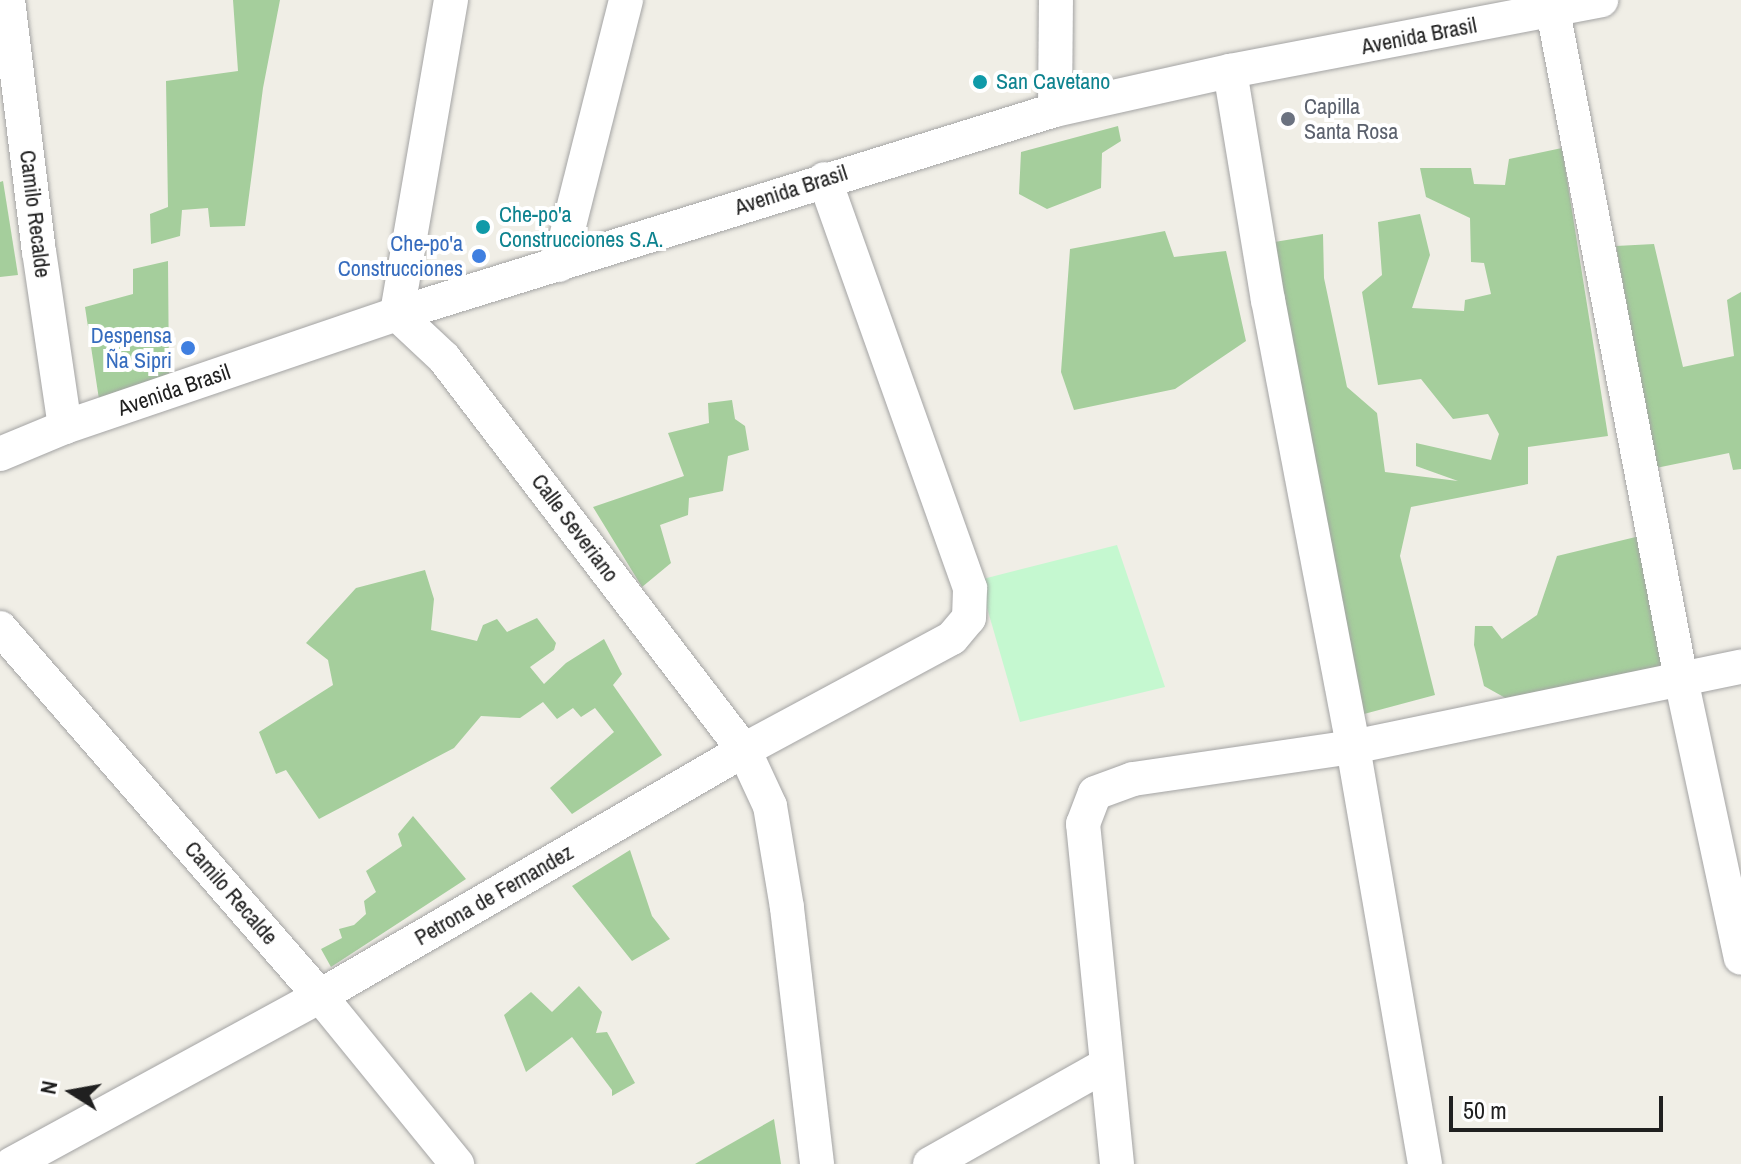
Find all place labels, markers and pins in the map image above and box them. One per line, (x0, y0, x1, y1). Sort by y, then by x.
place label: San Cavetano (996, 69, 1110, 95)
marker: San Cavetano (971, 73, 989, 91)
place label: Capilla Santa Rosa (1304, 93, 1398, 144)
marker: Capilla Santa Rosa (1279, 110, 1297, 128)
place label: Che-po'a Construcciones S.A. (499, 201, 663, 252)
marker: Che-po'a Construcciones S.A. (474, 218, 492, 236)
place label: Che-po'a Construcciones (338, 230, 463, 282)
marker: Che-po'a Construcciones (470, 247, 488, 265)
place label: Despensa Ña Sipri (91, 322, 172, 374)
marker: Despensa Ña Sipri (179, 339, 197, 357)

